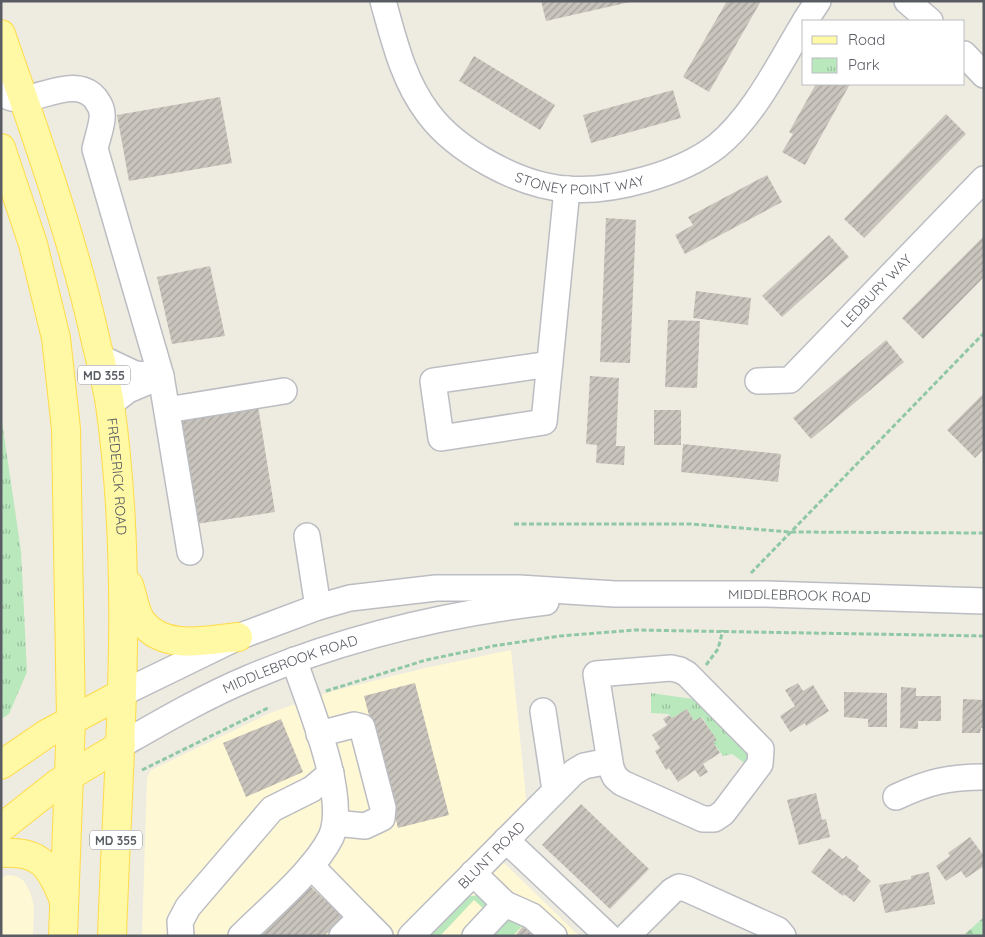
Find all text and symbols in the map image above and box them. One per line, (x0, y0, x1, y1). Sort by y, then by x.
legend (802, 20, 965, 85)
text: Road (848, 30, 885, 49)
text: Park (848, 55, 880, 74)
street label: STONEY POINT WAY (512, 168, 646, 199)
street label: LEDBURY WAY (837, 250, 916, 331)
road number: MD 355 (78, 366, 130, 384)
street label: FREDERICK ROAD (103, 417, 131, 536)
street label: MIDDLEBROOK ROAD (728, 585, 871, 606)
street label: MIDDLEBROOK ROAD (220, 631, 360, 698)
street label: BLUNT ROAD (454, 818, 529, 893)
road number: MD 355 (90, 830, 142, 850)

